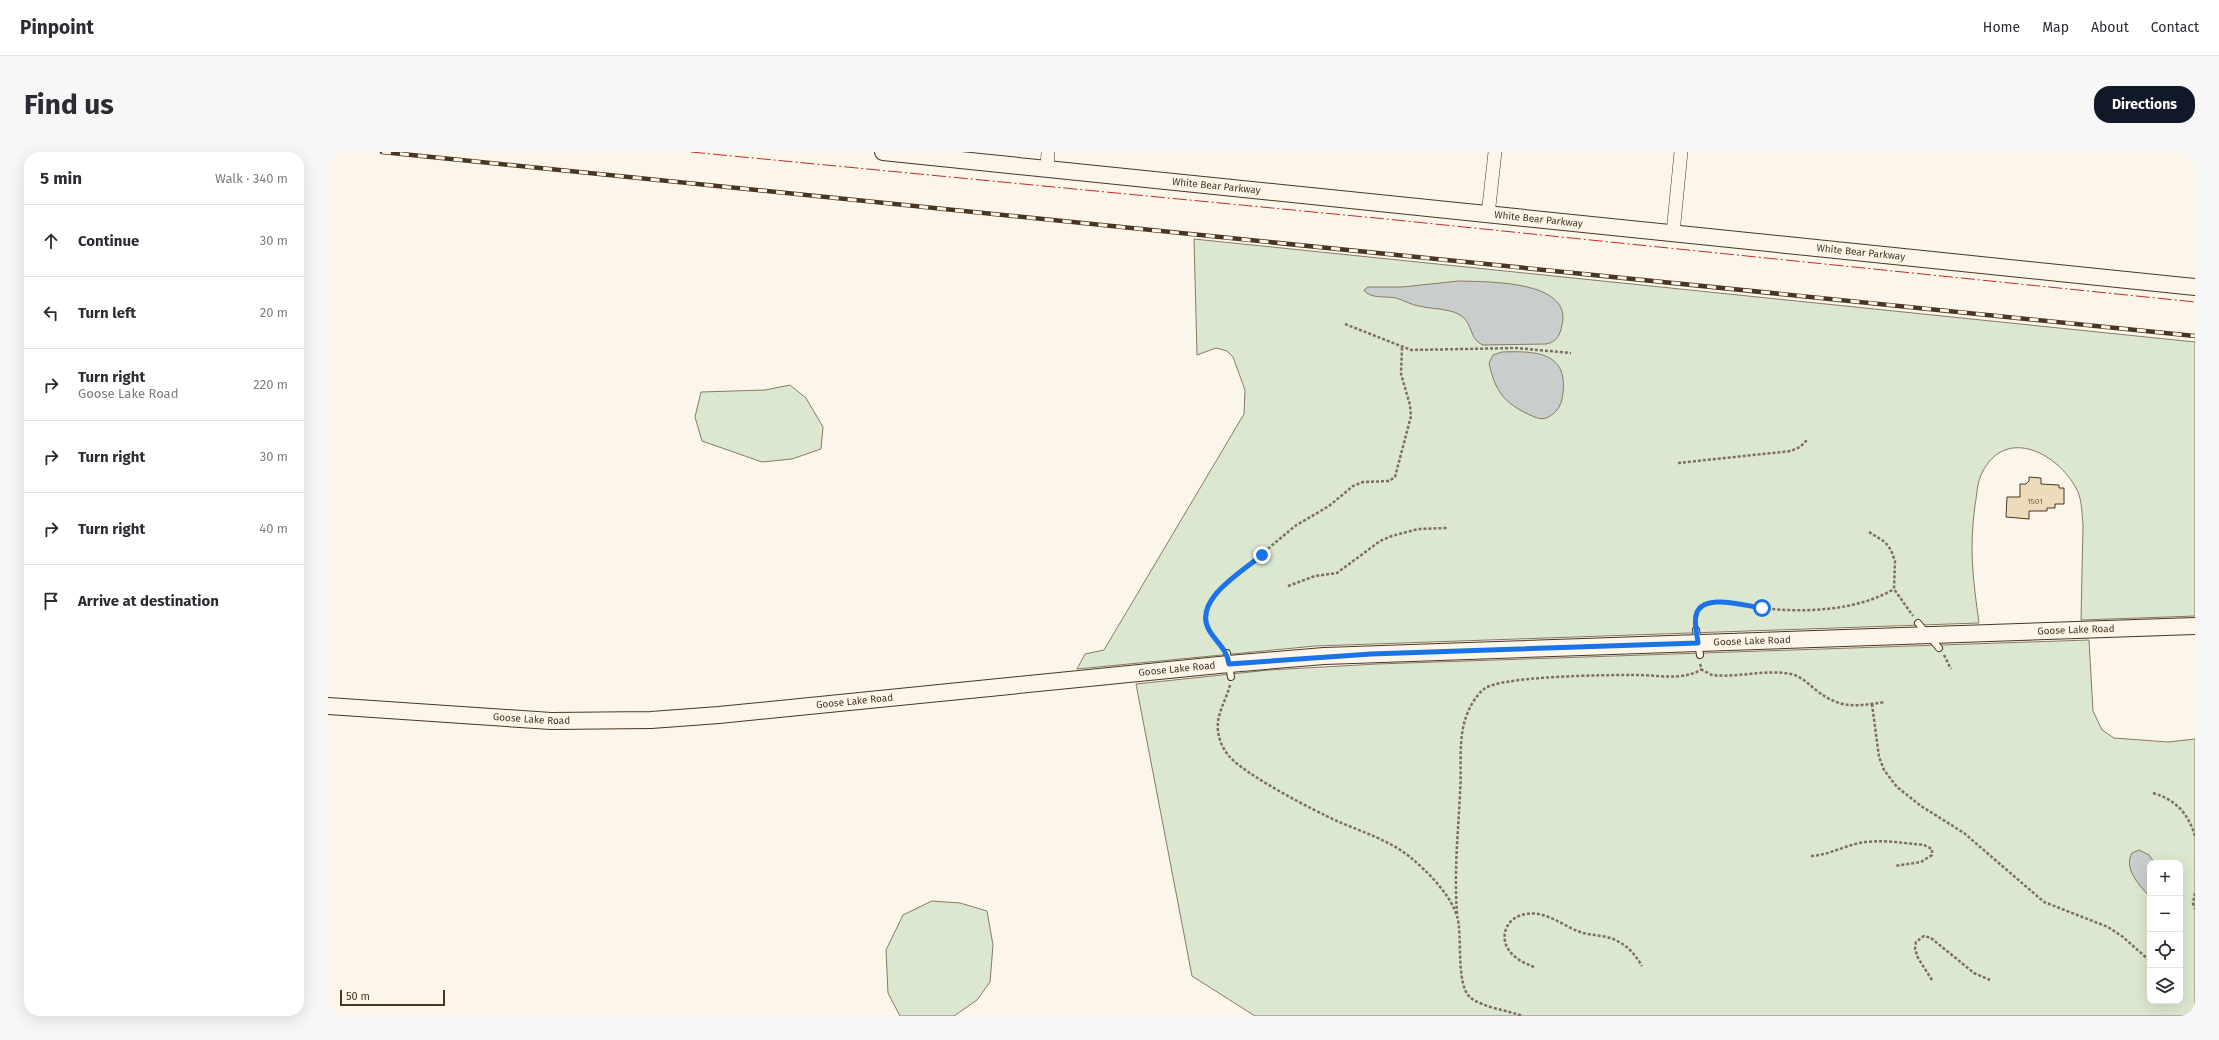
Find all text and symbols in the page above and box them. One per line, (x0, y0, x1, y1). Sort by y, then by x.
text: Pinpoint (20, 16, 94, 39)
text: Home (1983, 19, 2020, 36)
text: Map (2042, 19, 2069, 36)
text: About (2091, 19, 2129, 36)
text: Contact (2151, 19, 2199, 36)
button: Directions (2094, 86, 2195, 123)
text: Find us (24, 88, 114, 121)
text: 5 min (40, 168, 82, 189)
text: Walk · 340 m (215, 171, 288, 186)
street label: White Bear Parkway (1171, 176, 1261, 197)
street label: White Bear Parkway (1494, 209, 1583, 230)
icon: ahead (40, 230, 62, 252)
text: Continue (78, 232, 139, 250)
text: 30 m (260, 233, 288, 248)
street label: White Bear Parkway (1816, 242, 1906, 263)
icon: left (40, 302, 62, 324)
text: Turn left (78, 304, 136, 322)
text: 20 m (260, 305, 288, 320)
text: Turn right (78, 368, 145, 386)
icon: right (40, 374, 62, 396)
text: 220 m (253, 377, 288, 392)
text: Goose Lake Road (78, 386, 178, 401)
icon: right (40, 446, 62, 468)
text: Turn right (78, 448, 145, 466)
text: 30 m (260, 449, 288, 464)
house number: 1501 (2027, 497, 2043, 506)
icon: right (40, 518, 62, 540)
text: Turn right (78, 520, 145, 538)
text: 40 m (259, 521, 288, 536)
route end (1253, 546, 1271, 564)
icon: arrive (40, 590, 62, 612)
text: Arrive at destination (78, 592, 219, 610)
route start (1753, 599, 1771, 617)
street label: Goose Lake Road (2037, 623, 2115, 637)
street label: Goose Lake Road (1713, 634, 1791, 649)
street label: Goose Lake Road (1138, 659, 1216, 679)
street label: Goose Lake Road (816, 692, 894, 711)
street label: Goose Lake Road (493, 711, 570, 727)
map controls (2147, 860, 2183, 1004)
button: + (2147, 860, 2183, 896)
button: − (2147, 896, 2183, 932)
button: locate (2147, 932, 2183, 968)
button: layers (2147, 968, 2183, 1004)
scale bar (340, 988, 445, 1007)
text: 50 m (346, 990, 370, 1003)

